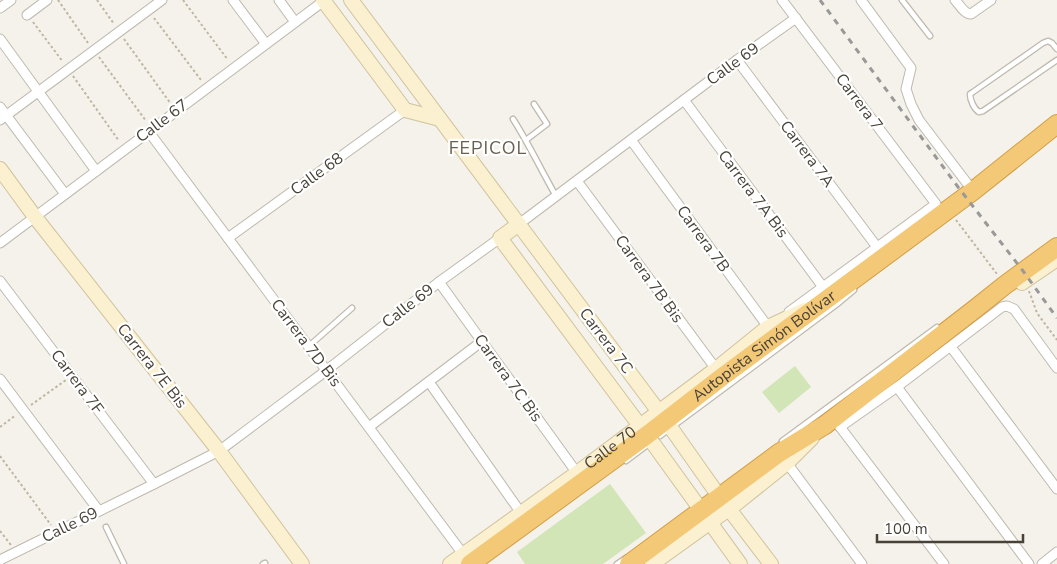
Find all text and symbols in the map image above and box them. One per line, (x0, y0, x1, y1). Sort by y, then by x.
street label: Calle 69 (702, 37, 764, 91)
street label: Carrera 7 (830, 69, 888, 135)
street label: Calle 67 (131, 94, 193, 148)
street label: Carrera 7A (775, 116, 840, 192)
district label: FEPICOL (449, 136, 527, 160)
street label: Carrera 7A Bis (713, 146, 793, 242)
street label: Calle 68 (286, 147, 348, 201)
street label: Carrera 7B (671, 201, 735, 277)
street label: Carrera 7B Bis (610, 231, 688, 327)
street label: Calle 69 (378, 279, 438, 333)
street label: Autopista Simón Bolívar (688, 285, 841, 407)
street label: Carrera 7D Bis (266, 294, 346, 392)
street label: Carrera 7C (574, 303, 638, 379)
street label: Carrera 7E Bis (112, 319, 192, 413)
street label: Carrera 7C Bis (469, 330, 547, 426)
street label: Carrera 7F (46, 345, 109, 419)
street label: Calle 70 (580, 421, 641, 475)
street label: Calle 69 (38, 502, 102, 548)
scale bar (877, 512, 1023, 544)
text: 100 m (884, 519, 928, 539)

